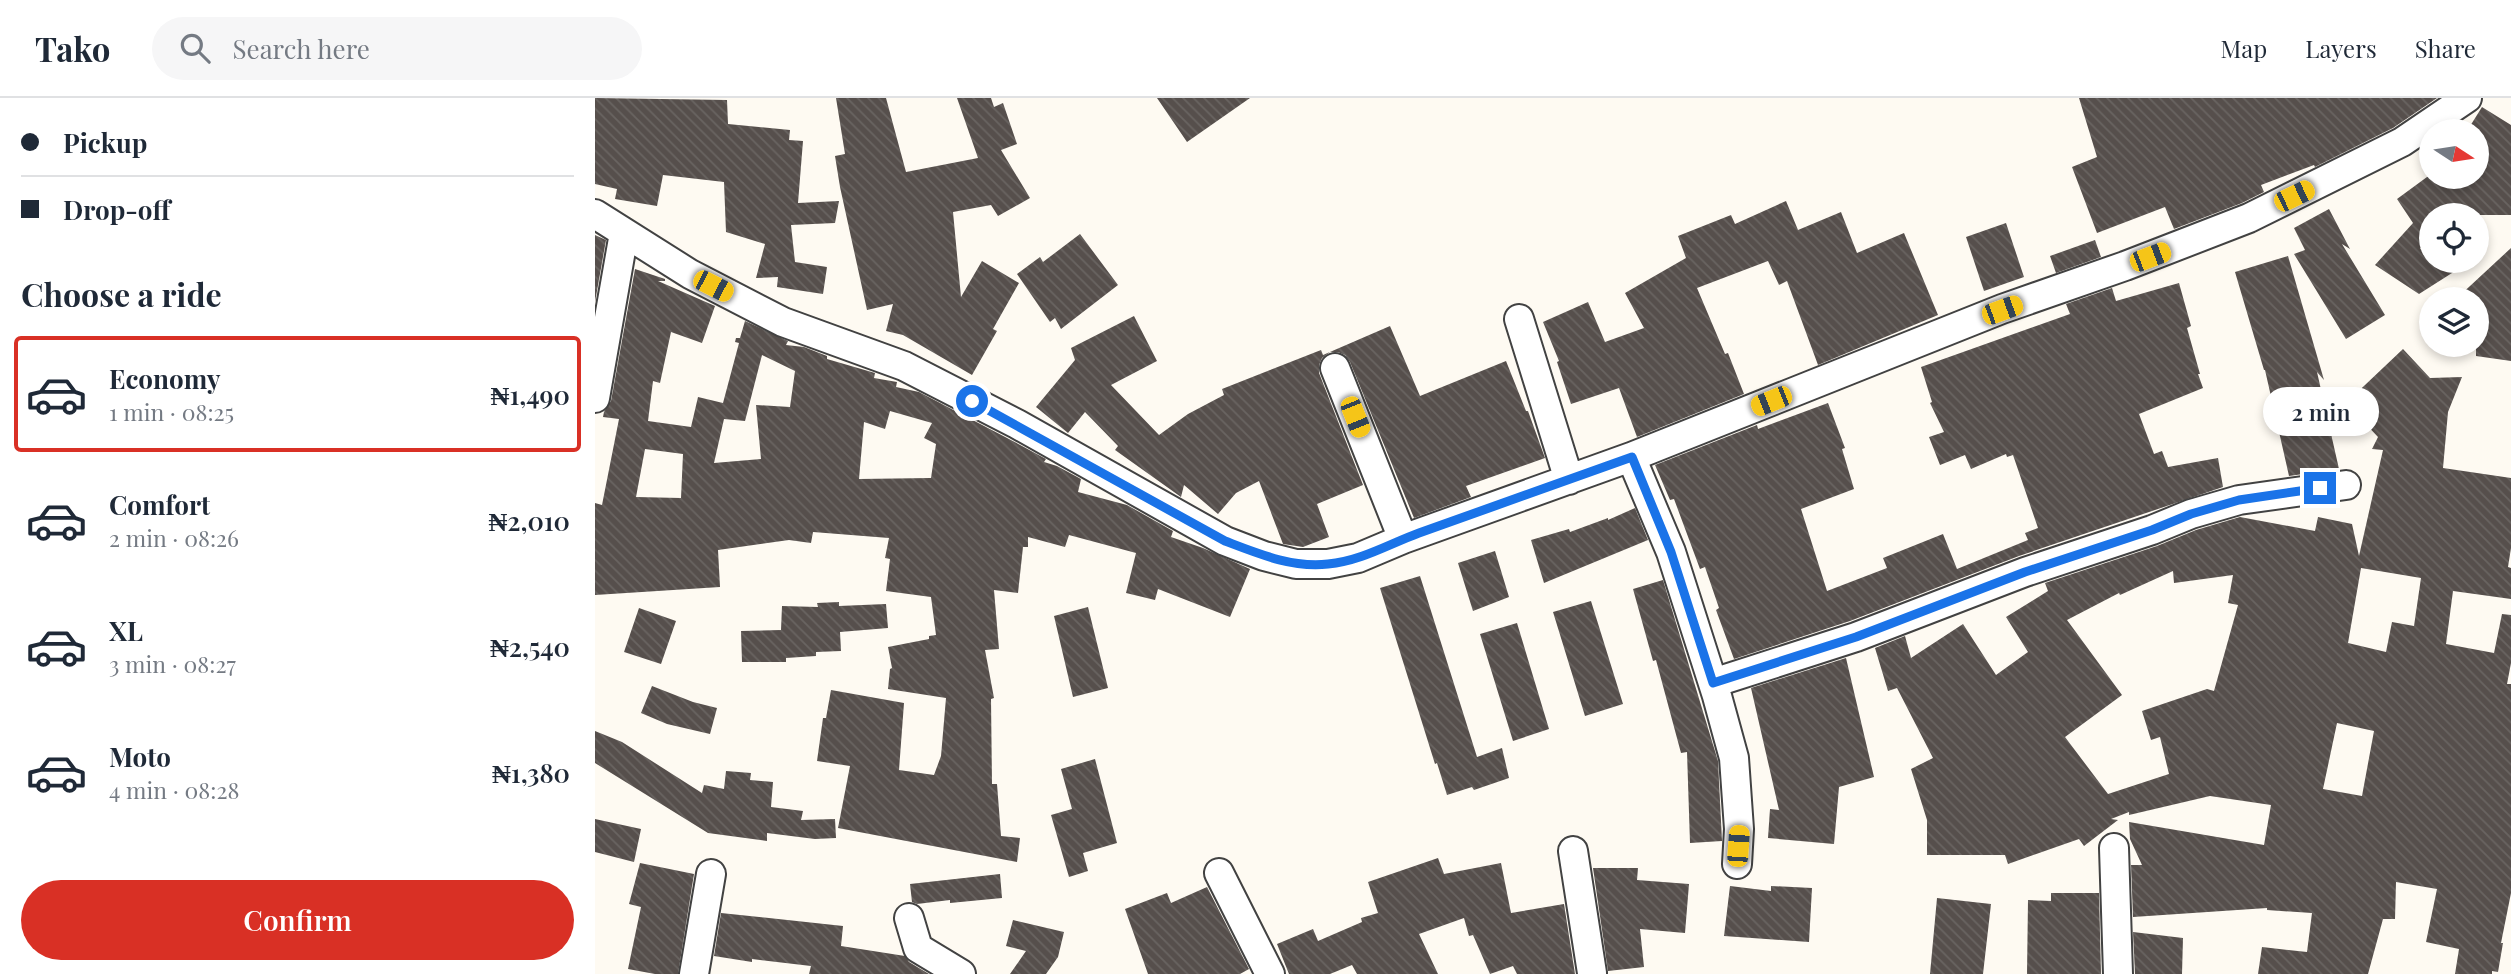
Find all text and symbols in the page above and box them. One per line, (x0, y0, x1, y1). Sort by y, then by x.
search box (152, 17, 642, 80)
text: Tako (35, 26, 110, 70)
icon: search (176, 29, 214, 67)
text: Search here (232, 31, 370, 66)
text: Map (2221, 32, 2267, 64)
text: Layers (2305, 32, 2377, 64)
text: Share (2415, 32, 2476, 64)
north arrow (2419, 119, 2489, 189)
map controls (2419, 119, 2489, 357)
text: Pickup (63, 125, 147, 160)
car (2271, 177, 2318, 215)
text: Drop-off (63, 192, 170, 227)
button: locate (2419, 203, 2489, 273)
car (2127, 240, 2174, 274)
car (690, 267, 737, 305)
text: Choose a ride (21, 272, 222, 315)
button: layers (2419, 287, 2489, 357)
car (1979, 293, 2026, 327)
text: Economy (109, 361, 220, 396)
icon: car (25, 363, 88, 426)
text: ₦1,490 (491, 377, 570, 412)
car (1748, 383, 1795, 419)
route start (956, 385, 988, 417)
callout: 2 min (2262, 386, 2378, 436)
car (1338, 394, 1373, 440)
text: 1 min · 08:25 (109, 396, 234, 427)
text: 2 min (2292, 396, 2350, 427)
route end (2304, 472, 2336, 504)
text: Comfort (109, 487, 210, 522)
icon: car (25, 489, 88, 552)
text: ₦2,010 (488, 503, 570, 538)
text: 2 min · 08:26 (109, 522, 239, 553)
text: XL (109, 613, 143, 648)
icon: car (25, 615, 88, 678)
text: ₦2,540 (490, 629, 570, 664)
text: 3 min · 08:27 (109, 648, 236, 679)
text: Moto (109, 739, 171, 774)
icon: car (25, 741, 88, 804)
text: ₦1,380 (492, 755, 570, 790)
text: 4 min · 08:28 (109, 774, 239, 805)
car (1727, 824, 1750, 868)
button: Confirm (21, 880, 574, 960)

